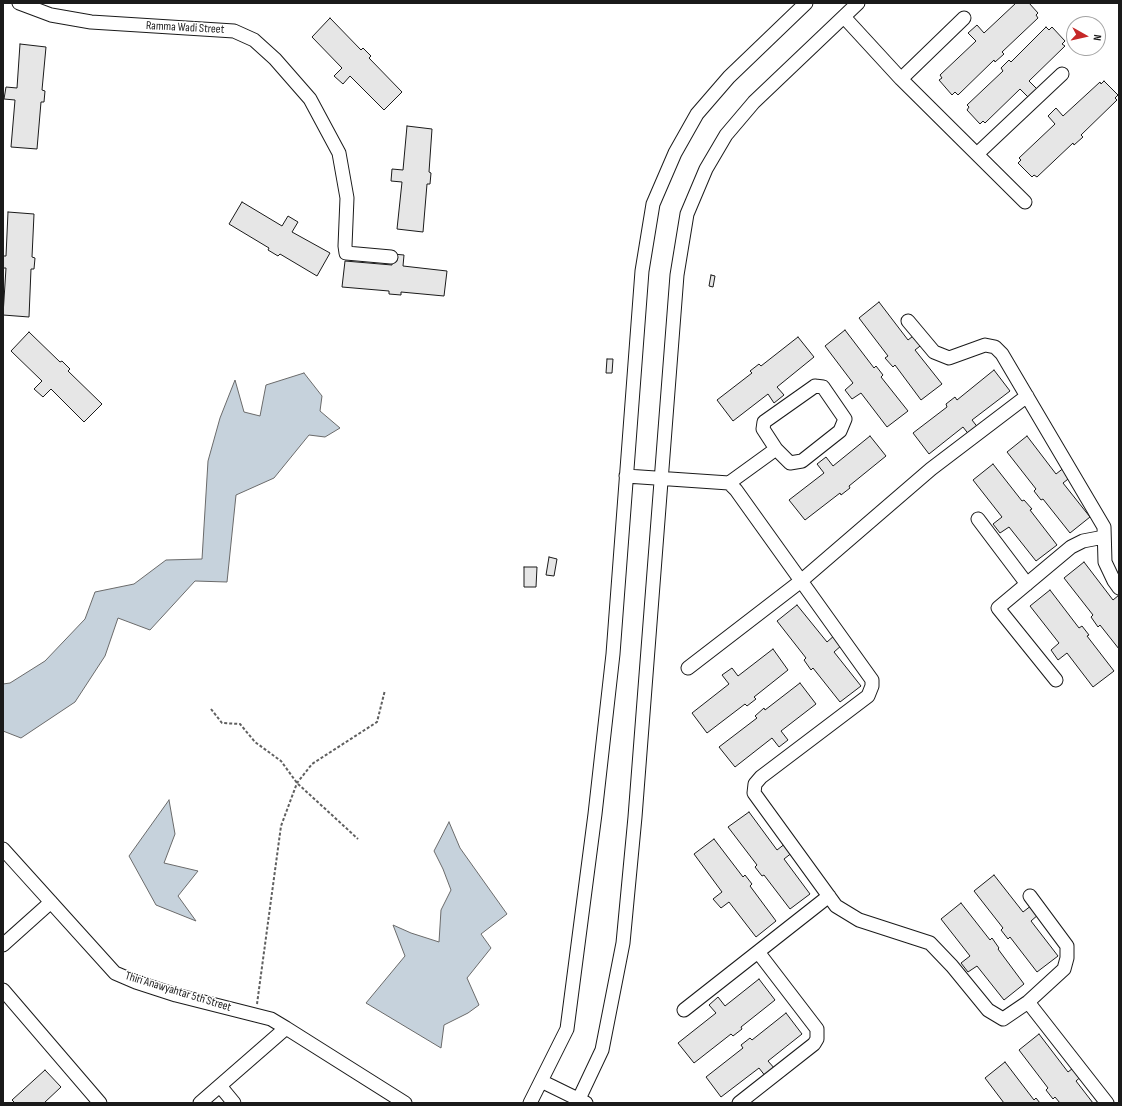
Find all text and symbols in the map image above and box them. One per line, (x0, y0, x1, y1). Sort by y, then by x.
north arrow (1066, 16, 1106, 56)
street label: Ramma Wadi Street (145, 19, 225, 37)
text: N (1091, 34, 1104, 41)
street label: Thiri Anawyahtar 5th Street (123, 969, 233, 1015)

